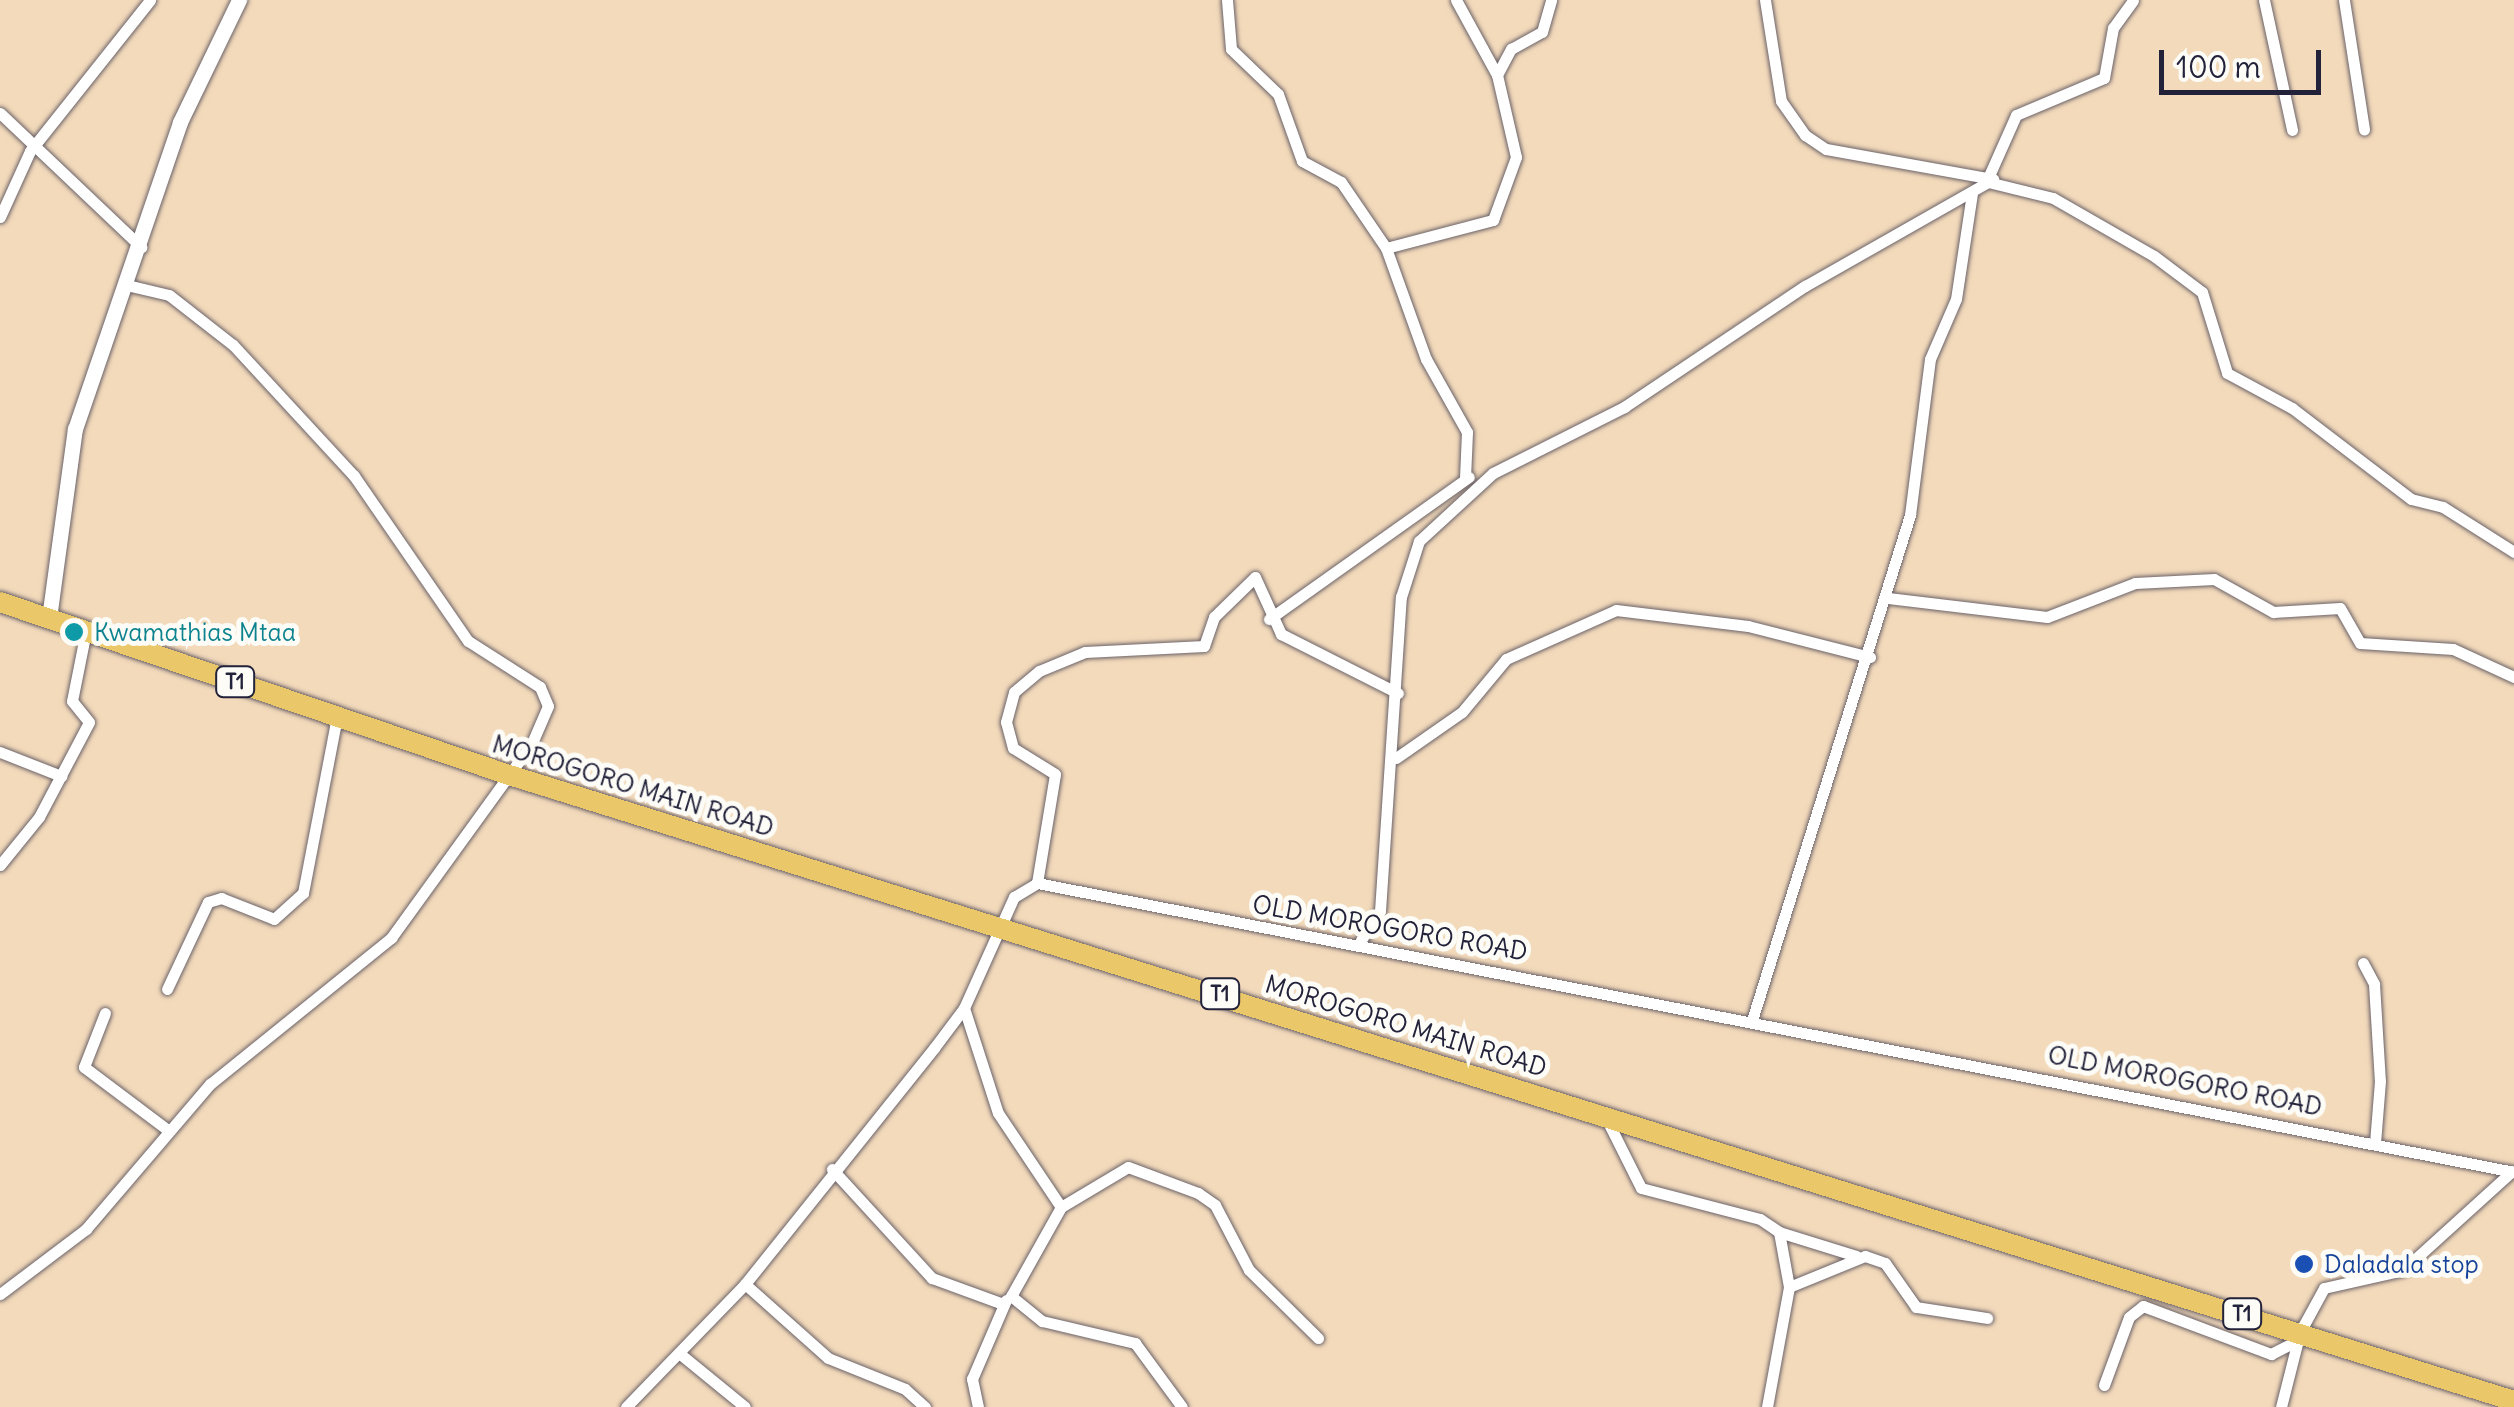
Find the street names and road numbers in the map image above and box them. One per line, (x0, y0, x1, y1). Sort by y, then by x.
road number: T1 (215, 665, 255, 699)
street label: MOROGORO MAIN ROAD (489, 729, 777, 843)
street label: OLD MOROGORO ROAD (1250, 889, 1530, 967)
street label: MOROGORO MAIN ROAD (1262, 969, 1550, 1083)
road number: T1 (1200, 977, 1240, 1011)
street label: OLD MOROGORO ROAD (2045, 1040, 2325, 1122)
road number: T1 (2222, 1297, 2262, 1331)

